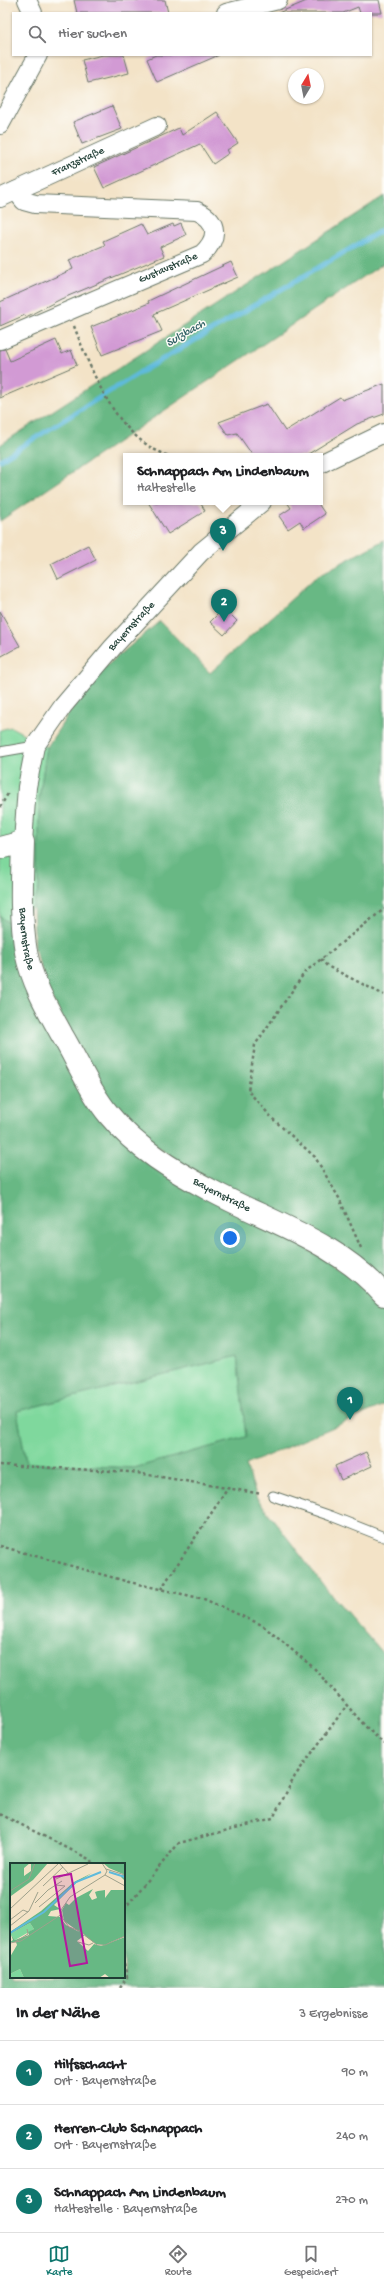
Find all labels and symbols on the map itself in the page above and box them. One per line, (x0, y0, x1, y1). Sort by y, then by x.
north arrow (288, 68, 324, 104)
street label: Franzstraße (49, 145, 107, 180)
street label: Gustavstraße (137, 250, 200, 286)
water label: Sulzbach (164, 317, 208, 351)
pin: 3 (210, 518, 236, 551)
pin: 2 (211, 589, 237, 622)
street label: Bayernstraße (105, 599, 158, 654)
street label: Bayernstraße (16, 907, 37, 972)
street label: Bayernstraße (190, 1175, 252, 1215)
your location (220, 1228, 240, 1248)
pin: 1 (337, 1387, 363, 1420)
inset map (10, 1863, 125, 1978)

